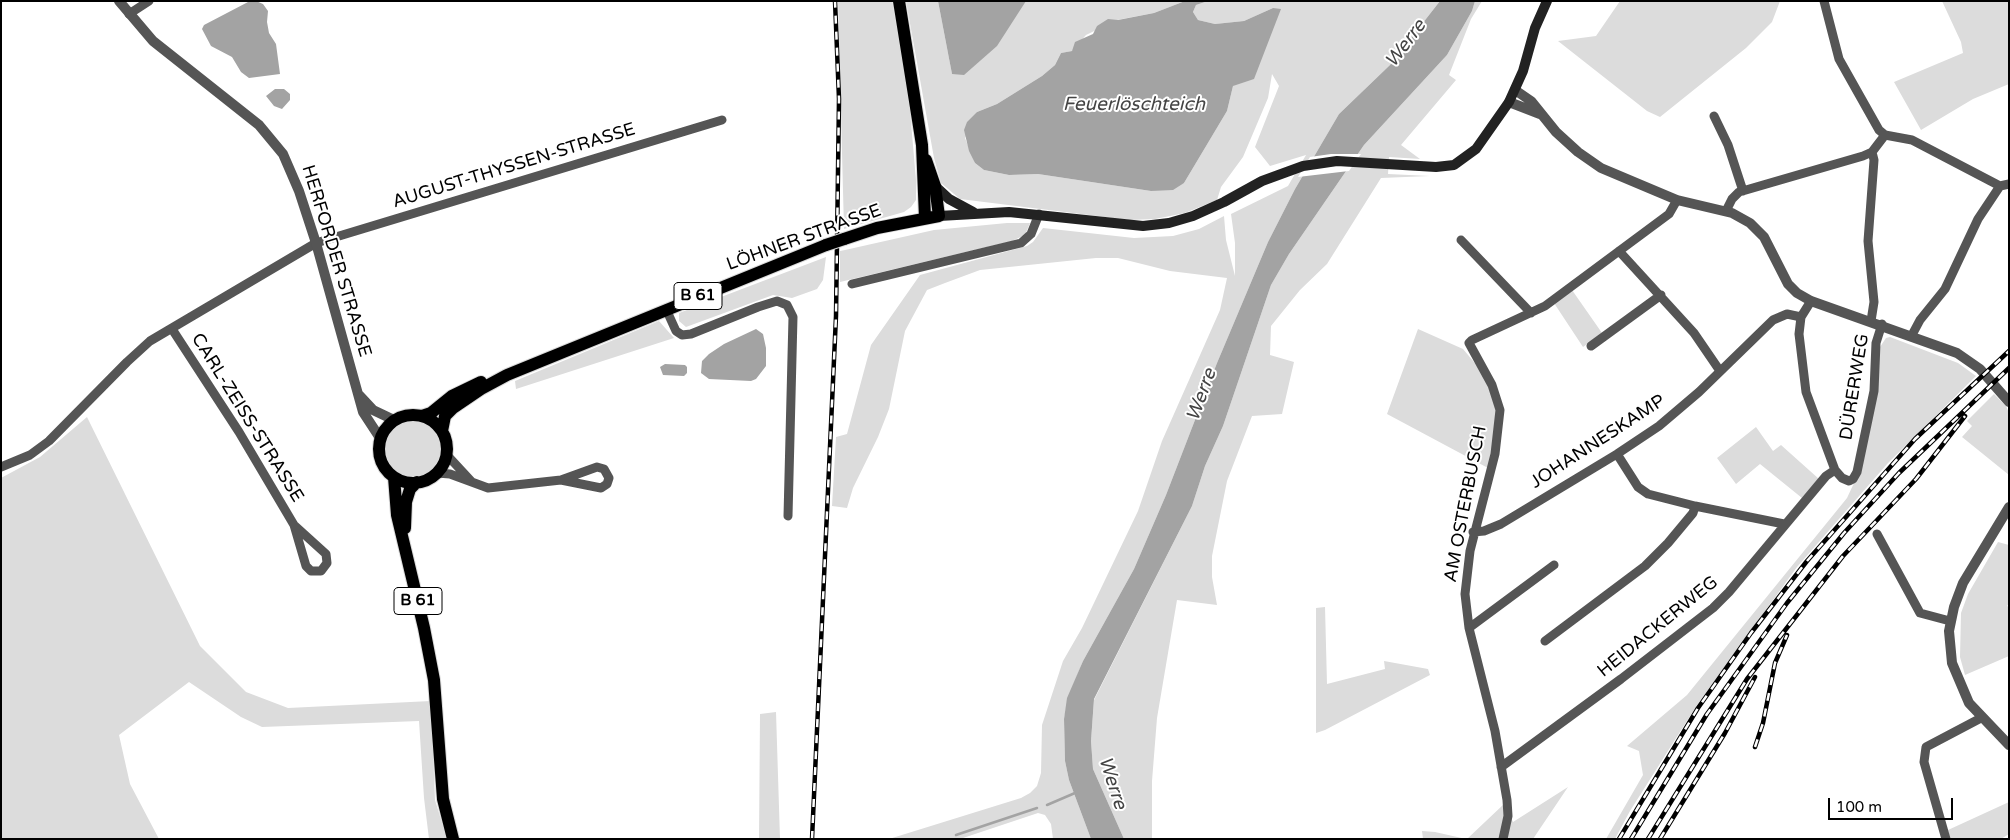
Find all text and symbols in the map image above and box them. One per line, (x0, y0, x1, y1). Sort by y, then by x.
water label: Werre (1381, 16, 1431, 72)
water label: Feuerlöschteich (1063, 94, 1205, 116)
street label: AUGUST-THYSSEN-STRASSE (390, 119, 638, 213)
street label: HERFORDER STRASSE (296, 162, 376, 360)
street label: LÖHNER STRASSE (724, 200, 884, 276)
road number: B 61 (674, 282, 722, 310)
street label: CARL-ZEISS-STRASSE (186, 330, 308, 506)
street label: DÜRERWEG (1836, 332, 1874, 442)
water label: Werre (1182, 366, 1222, 424)
street label: JOHANNESKAMP (1527, 390, 1669, 494)
street label: AM OSTERBUSCH (1440, 424, 1492, 584)
street label: HEIDACKERWEG (1593, 572, 1723, 682)
road number: B 61 (394, 588, 442, 614)
water label: Werre (1093, 754, 1131, 812)
scale bar (1830, 788, 1955, 820)
text: 100 m (1836, 798, 1882, 816)

